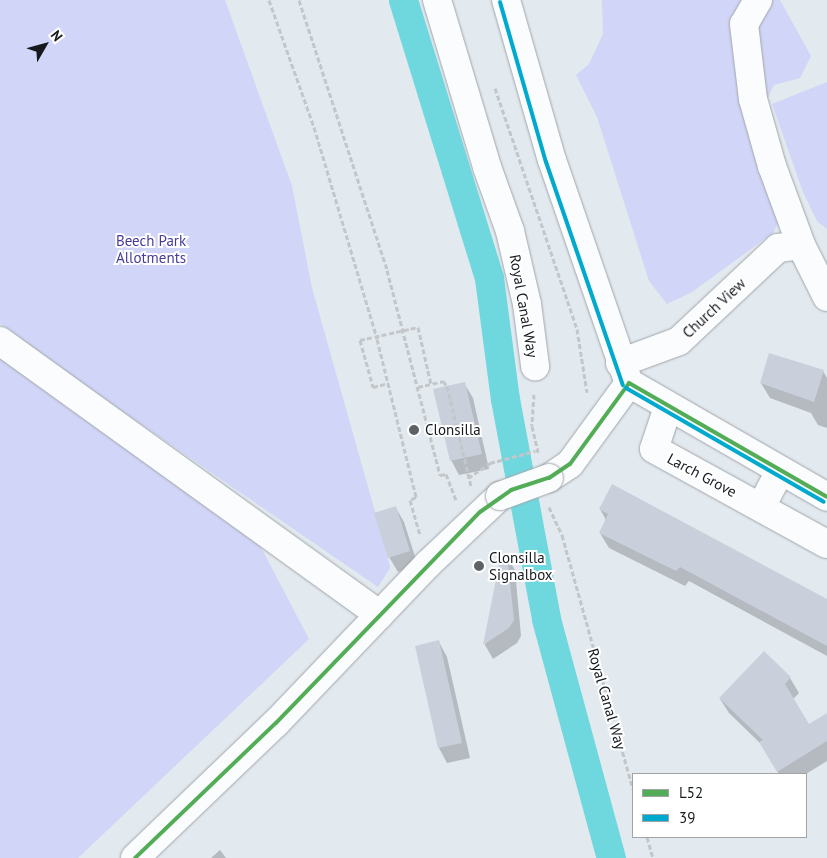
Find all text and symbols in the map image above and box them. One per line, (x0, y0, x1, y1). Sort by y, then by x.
north arrow (20, 20, 70, 70)
text: N (47, 27, 67, 45)
park label: Beech Park Allotments (116, 231, 186, 266)
street label: Royal Canal Way (506, 253, 542, 359)
street label: Church View (679, 274, 749, 342)
place label: Clonsilla (425, 421, 481, 439)
marker: Clonsilla (407, 423, 421, 437)
street label: Larch Grove (664, 449, 740, 501)
place label: Clonsilla Signalbox (489, 548, 553, 583)
marker: Clonsilla Signalbox (473, 560, 485, 572)
street label: Royal Canal Way (584, 646, 630, 752)
legend (632, 773, 807, 838)
text: L52 (679, 783, 703, 802)
text: 39 (679, 808, 695, 827)

